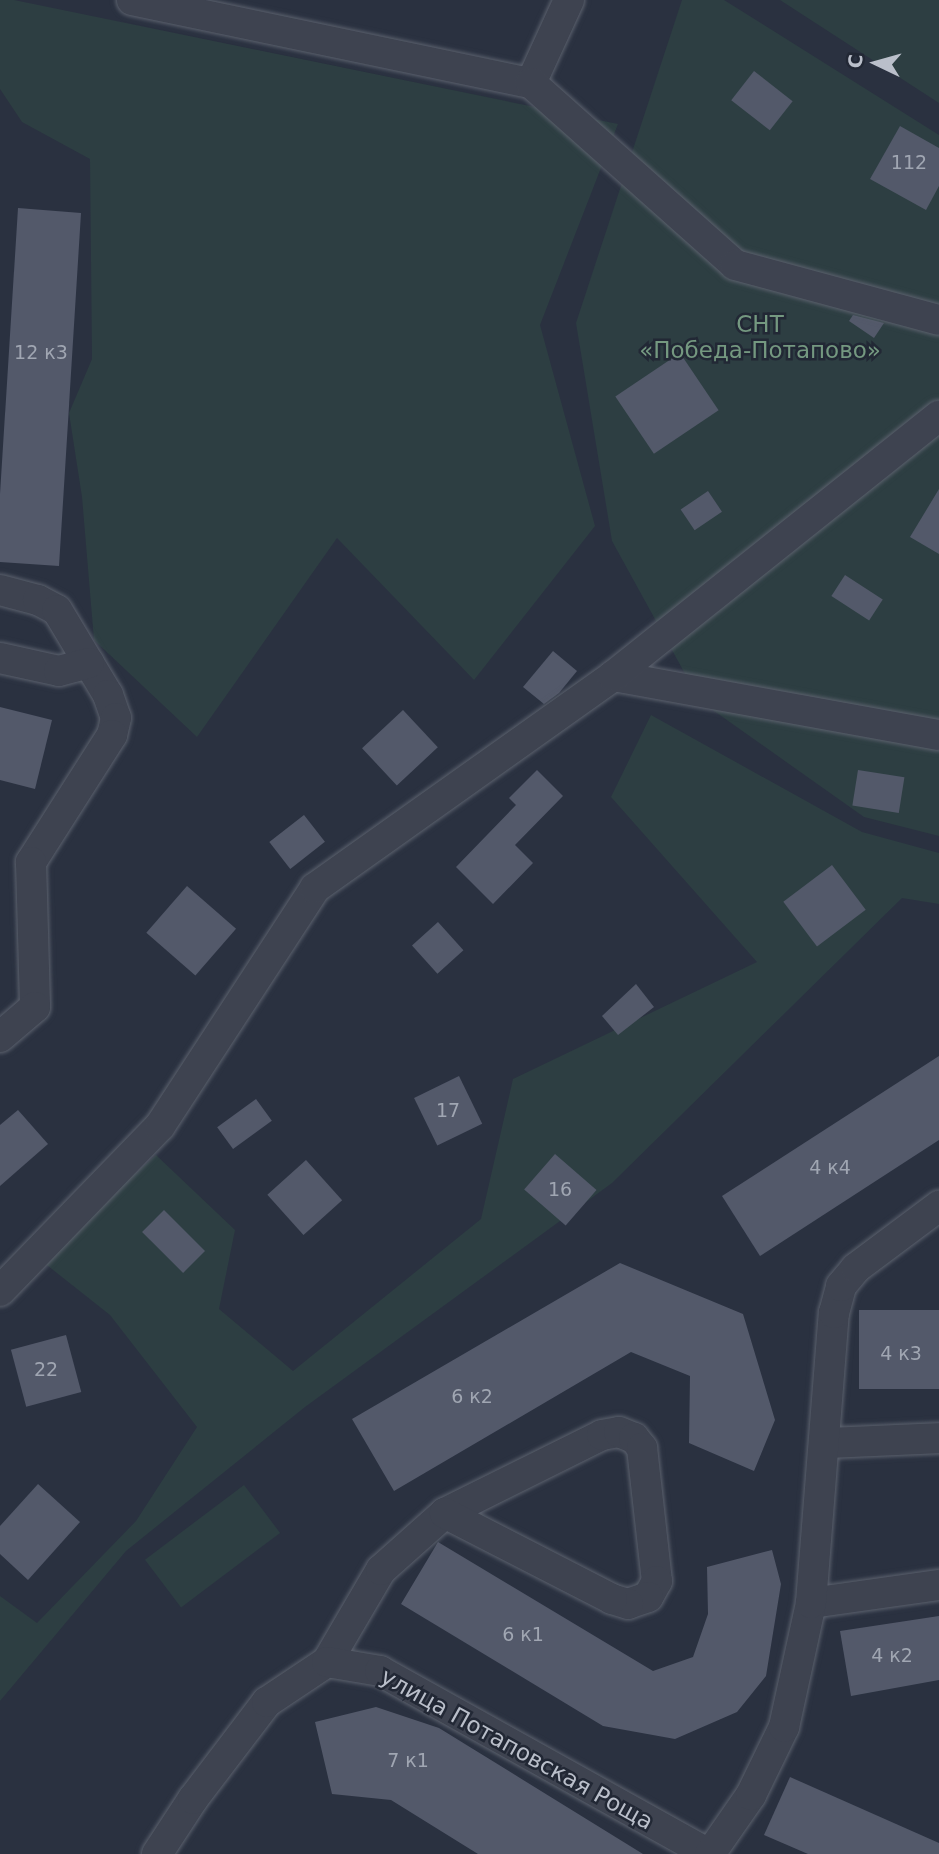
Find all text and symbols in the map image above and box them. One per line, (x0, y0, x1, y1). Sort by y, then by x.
north arrow (841, 28, 911, 98)
text: С (844, 53, 867, 69)
house number: 112 (891, 152, 927, 174)
park label: СНТ «Победа-Потапово» (639, 310, 881, 364)
house number: 12 к3 (14, 342, 68, 364)
house number: 17 (436, 1100, 460, 1122)
house number: 4 к4 (809, 1157, 851, 1179)
house number: 16 (548, 1179, 572, 1201)
house number: 4 к3 (880, 1343, 922, 1365)
house number: 22 (34, 1359, 58, 1381)
house number: 6 к2 (451, 1386, 493, 1408)
house number: 6 к1 (502, 1624, 544, 1646)
house number: 4 к2 (871, 1645, 913, 1667)
street label: улица Потаповская Роща (376, 1662, 658, 1836)
house number: 7 к1 (387, 1750, 429, 1772)

